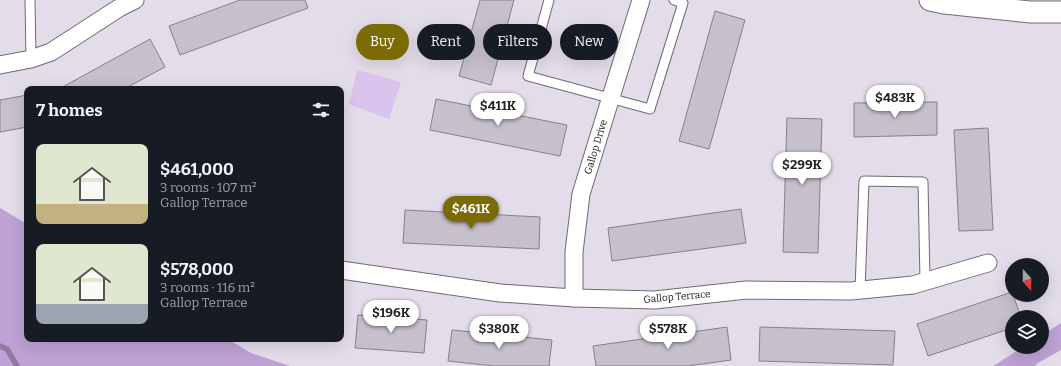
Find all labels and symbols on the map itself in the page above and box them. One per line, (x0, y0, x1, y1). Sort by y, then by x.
pin: $483K (867, 85, 923, 119)
pin: $411K (470, 93, 526, 127)
street label: Gallop Drive (582, 118, 610, 176)
pin: $299K (774, 152, 830, 186)
pin: $461K (443, 196, 499, 230)
north arrow (1005, 258, 1049, 302)
street label: Gallop Terrace (643, 288, 711, 306)
pin: $196K (363, 300, 419, 334)
pin: $380K (471, 316, 527, 350)
pin: $578K (640, 316, 696, 350)

